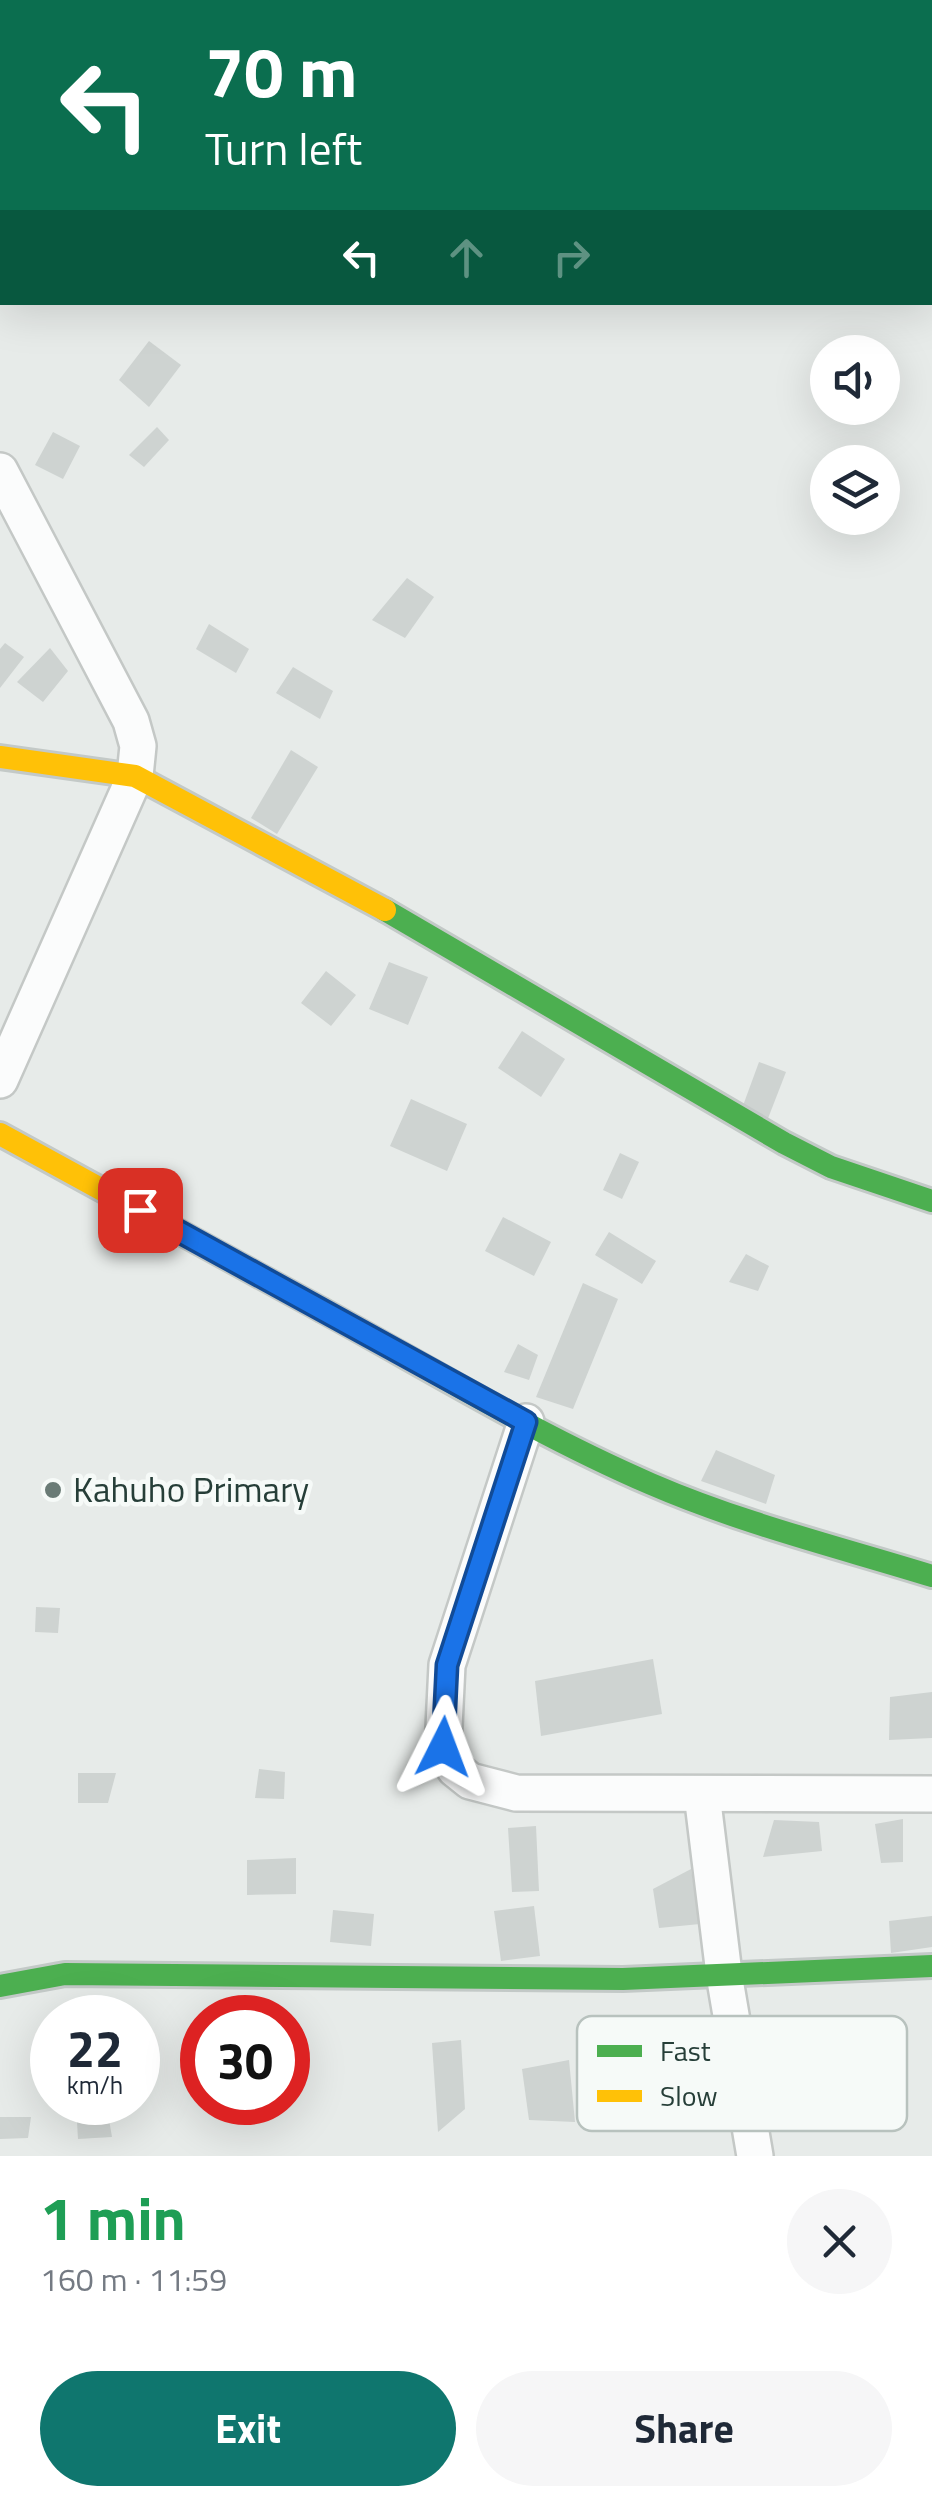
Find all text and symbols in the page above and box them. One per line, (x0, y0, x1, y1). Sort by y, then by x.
text: 70 m (205, 18, 358, 124)
icon: left (40, 40, 170, 170)
text: Turn left (205, 114, 362, 182)
icon: left (334, 230, 389, 285)
icon: ahead (439, 230, 494, 285)
icon: right (544, 230, 599, 285)
map controls (810, 335, 900, 535)
button: sound (810, 335, 900, 425)
button: layers (810, 445, 900, 535)
pin (98, 1168, 183, 1253)
icon: arrive (113, 1183, 168, 1238)
place label: Kahuho Primary (73, 1462, 309, 1516)
marker: Kahuho Primary (42, 1479, 64, 1501)
position arrow (391, 1695, 495, 1799)
speed limit sign: 30 (180, 1995, 310, 2125)
text: 22 (67, 2010, 123, 2086)
legend (577, 2016, 907, 2131)
text: Fast (660, 2029, 711, 2072)
text: km/h (67, 2066, 123, 2104)
text: Slow (660, 2074, 718, 2117)
text: 1 min (40, 2172, 186, 2263)
button: close (787, 2189, 892, 2294)
text: 160 m · 11:59 (40, 2255, 227, 2303)
button: Exit (40, 2371, 456, 2486)
button: Share (476, 2371, 892, 2486)

